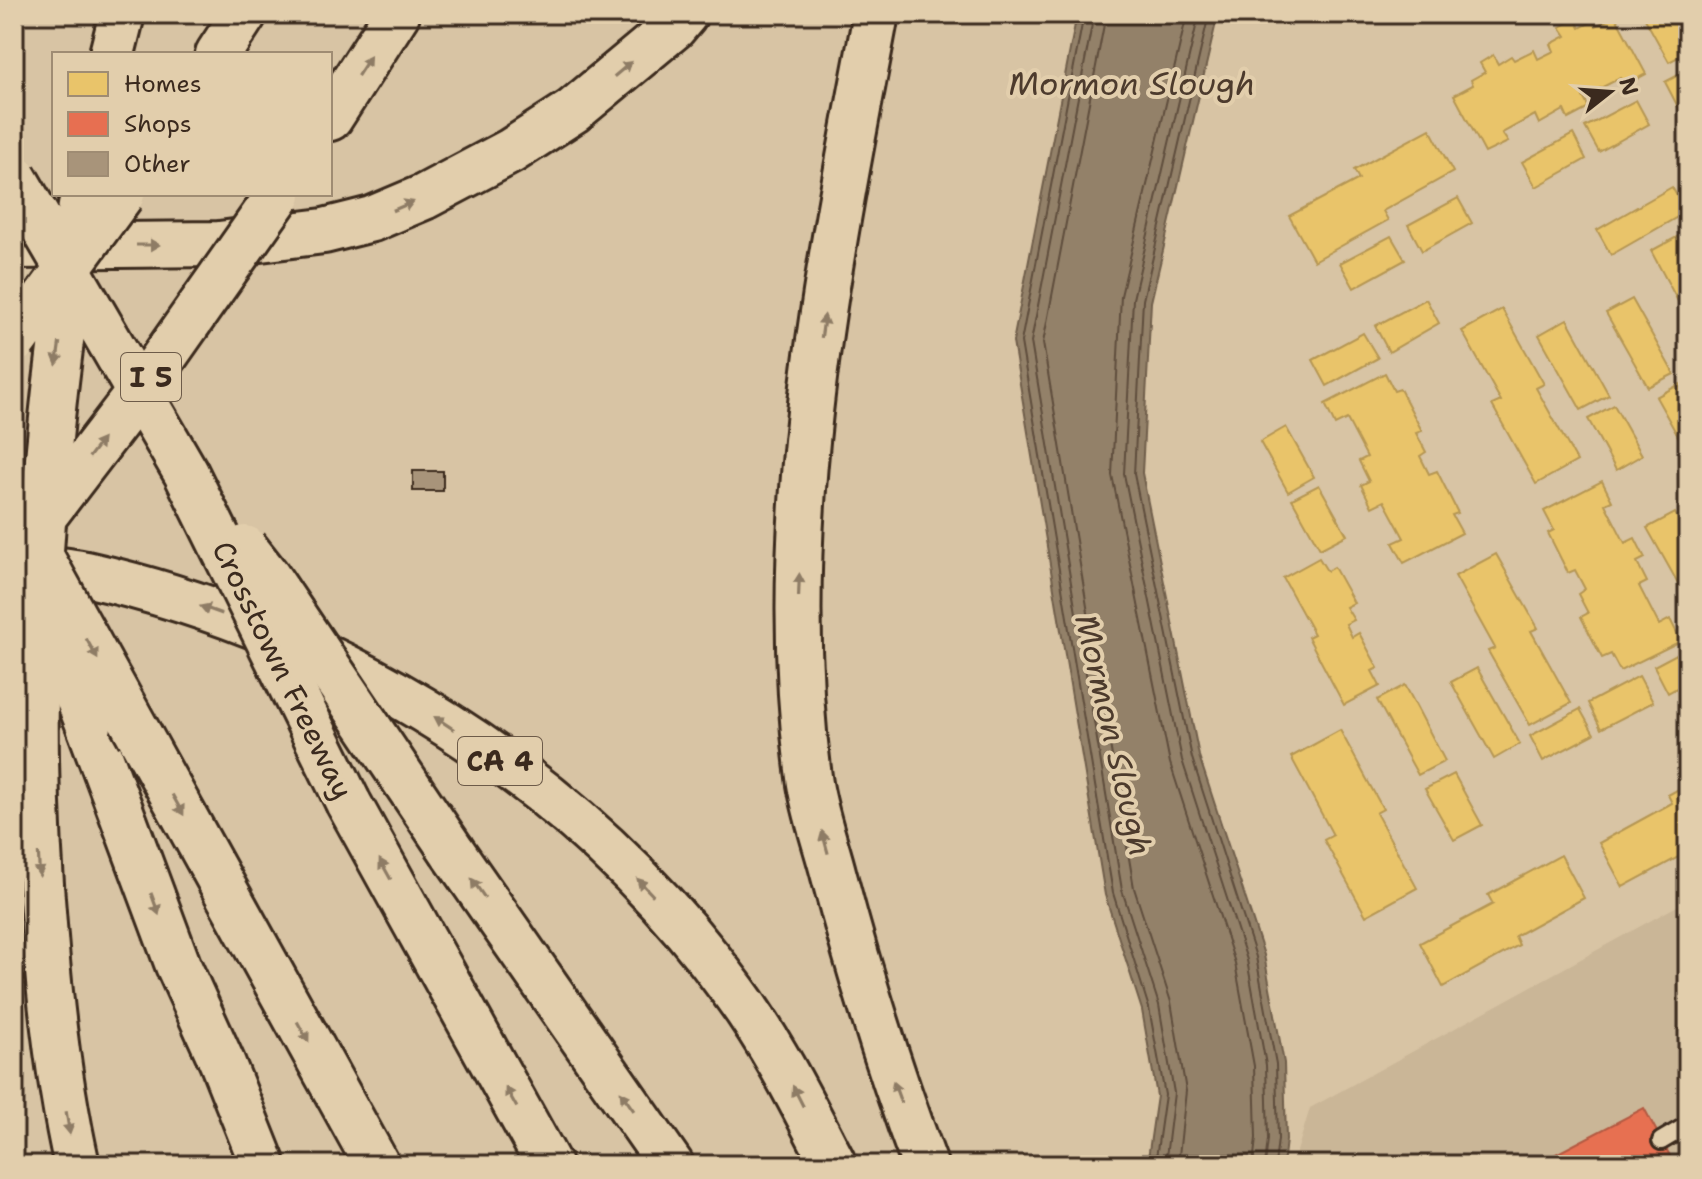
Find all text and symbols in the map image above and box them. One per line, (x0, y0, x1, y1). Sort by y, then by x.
legend (52, 52, 332, 196)
north arrow (1570, 52, 1650, 132)
one-way arrow (356, 55, 370, 77)
one-way arrow (613, 61, 633, 78)
water label: Mormon Slough (1009, 62, 1255, 105)
text: Homes (124, 68, 202, 100)
text: N (1612, 74, 1645, 99)
text: Shops (124, 108, 192, 140)
text: Other (124, 148, 191, 180)
one-way arrow (391, 199, 415, 213)
one-way arrow (136, 239, 161, 251)
one-way arrow (817, 313, 830, 338)
one-way arrow (51, 342, 64, 367)
road number: I 5 (121, 353, 181, 401)
one-way arrow (88, 438, 104, 459)
street label: Crosstown Freeway (203, 534, 363, 806)
one-way arrow (793, 572, 806, 597)
one-way arrow (198, 604, 222, 616)
water label: Mormon Slough (1065, 610, 1163, 860)
one-way arrow (85, 638, 99, 661)
one-way arrow (433, 716, 455, 731)
road number: CA 4 (458, 737, 542, 785)
one-way arrow (171, 793, 184, 816)
one-way arrow (819, 830, 831, 855)
one-way arrow (33, 853, 46, 878)
one-way arrow (378, 858, 392, 881)
one-way arrow (471, 877, 486, 898)
one-way arrow (636, 878, 655, 897)
one-way arrow (149, 892, 162, 916)
one-way arrow (296, 1021, 310, 1043)
one-way arrow (891, 1080, 903, 1104)
one-way arrow (792, 1084, 805, 1107)
one-way arrow (504, 1086, 518, 1108)
one-way arrow (620, 1091, 635, 1112)
one-way arrow (62, 1111, 75, 1136)

